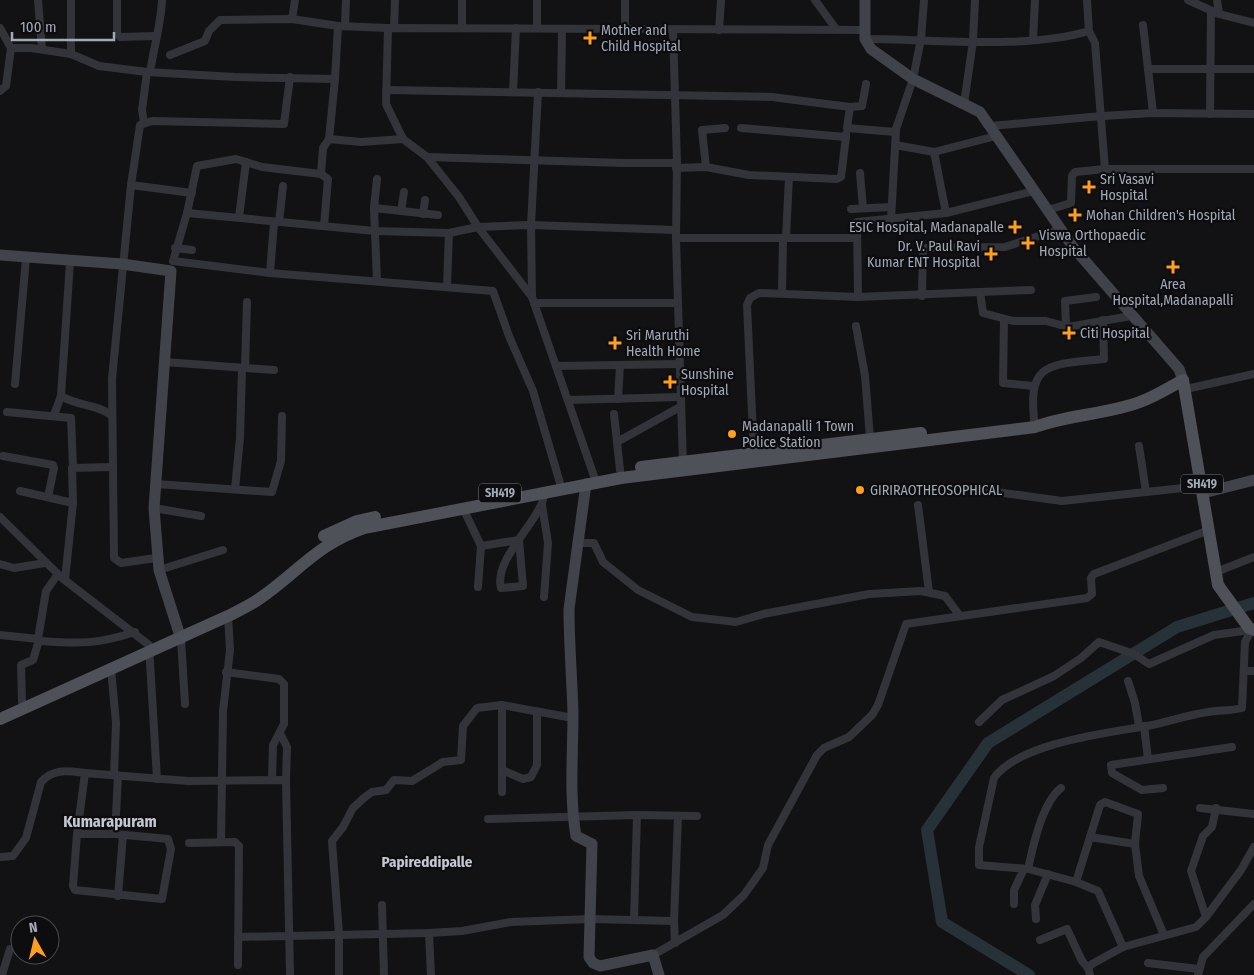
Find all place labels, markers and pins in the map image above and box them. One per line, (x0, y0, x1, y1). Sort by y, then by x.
place label: Mother and Child Hospital (601, 22, 681, 55)
marker: Mother and Child Hospital (583, 31, 597, 45)
place label: Sri Vasavi Hospital (1100, 171, 1154, 204)
marker: Sri Vasavi Hospital (1082, 180, 1096, 194)
place label: Mohan Children's Hospital (1086, 207, 1236, 224)
marker: Mohan Children's Hospital (1068, 208, 1082, 222)
place label: ESIC Hospital, Madanapalle (849, 219, 1004, 236)
marker: ESIC Hospital, Madanapalle (1008, 220, 1022, 234)
place label: Viswa Orthopaedic Hospital (1039, 227, 1146, 260)
marker: Viswa Orthopaedic Hospital (1021, 236, 1035, 250)
place label: Dr. V. Paul Ravi Kumar ENT Hospital (867, 238, 980, 271)
marker: Dr. V. Paul Ravi Kumar ENT Hospital (984, 247, 998, 261)
marker: Area Hospital,Madanapalli (1166, 260, 1180, 274)
place label: Area Hospital,Madanapalli (1112, 276, 1234, 309)
place label: Citi Hospital (1080, 325, 1150, 342)
marker: Citi Hospital (1062, 326, 1076, 340)
place label: Sri Maruthi Health Home (626, 327, 701, 360)
marker: Sri Maruthi Health Home (608, 336, 622, 350)
place label: Sunshine Hospital (681, 366, 734, 399)
marker: Sunshine Hospital (663, 375, 677, 389)
place label: Madanapalli 1 Town Police Station (742, 418, 854, 451)
marker: Madanapalli 1 Town Police Station (726, 428, 738, 440)
place label: GIRIRAOTHEOSOPHICAL (870, 482, 1002, 499)
marker: GIRIRAOTHEOSOPHICAL (854, 484, 866, 496)

